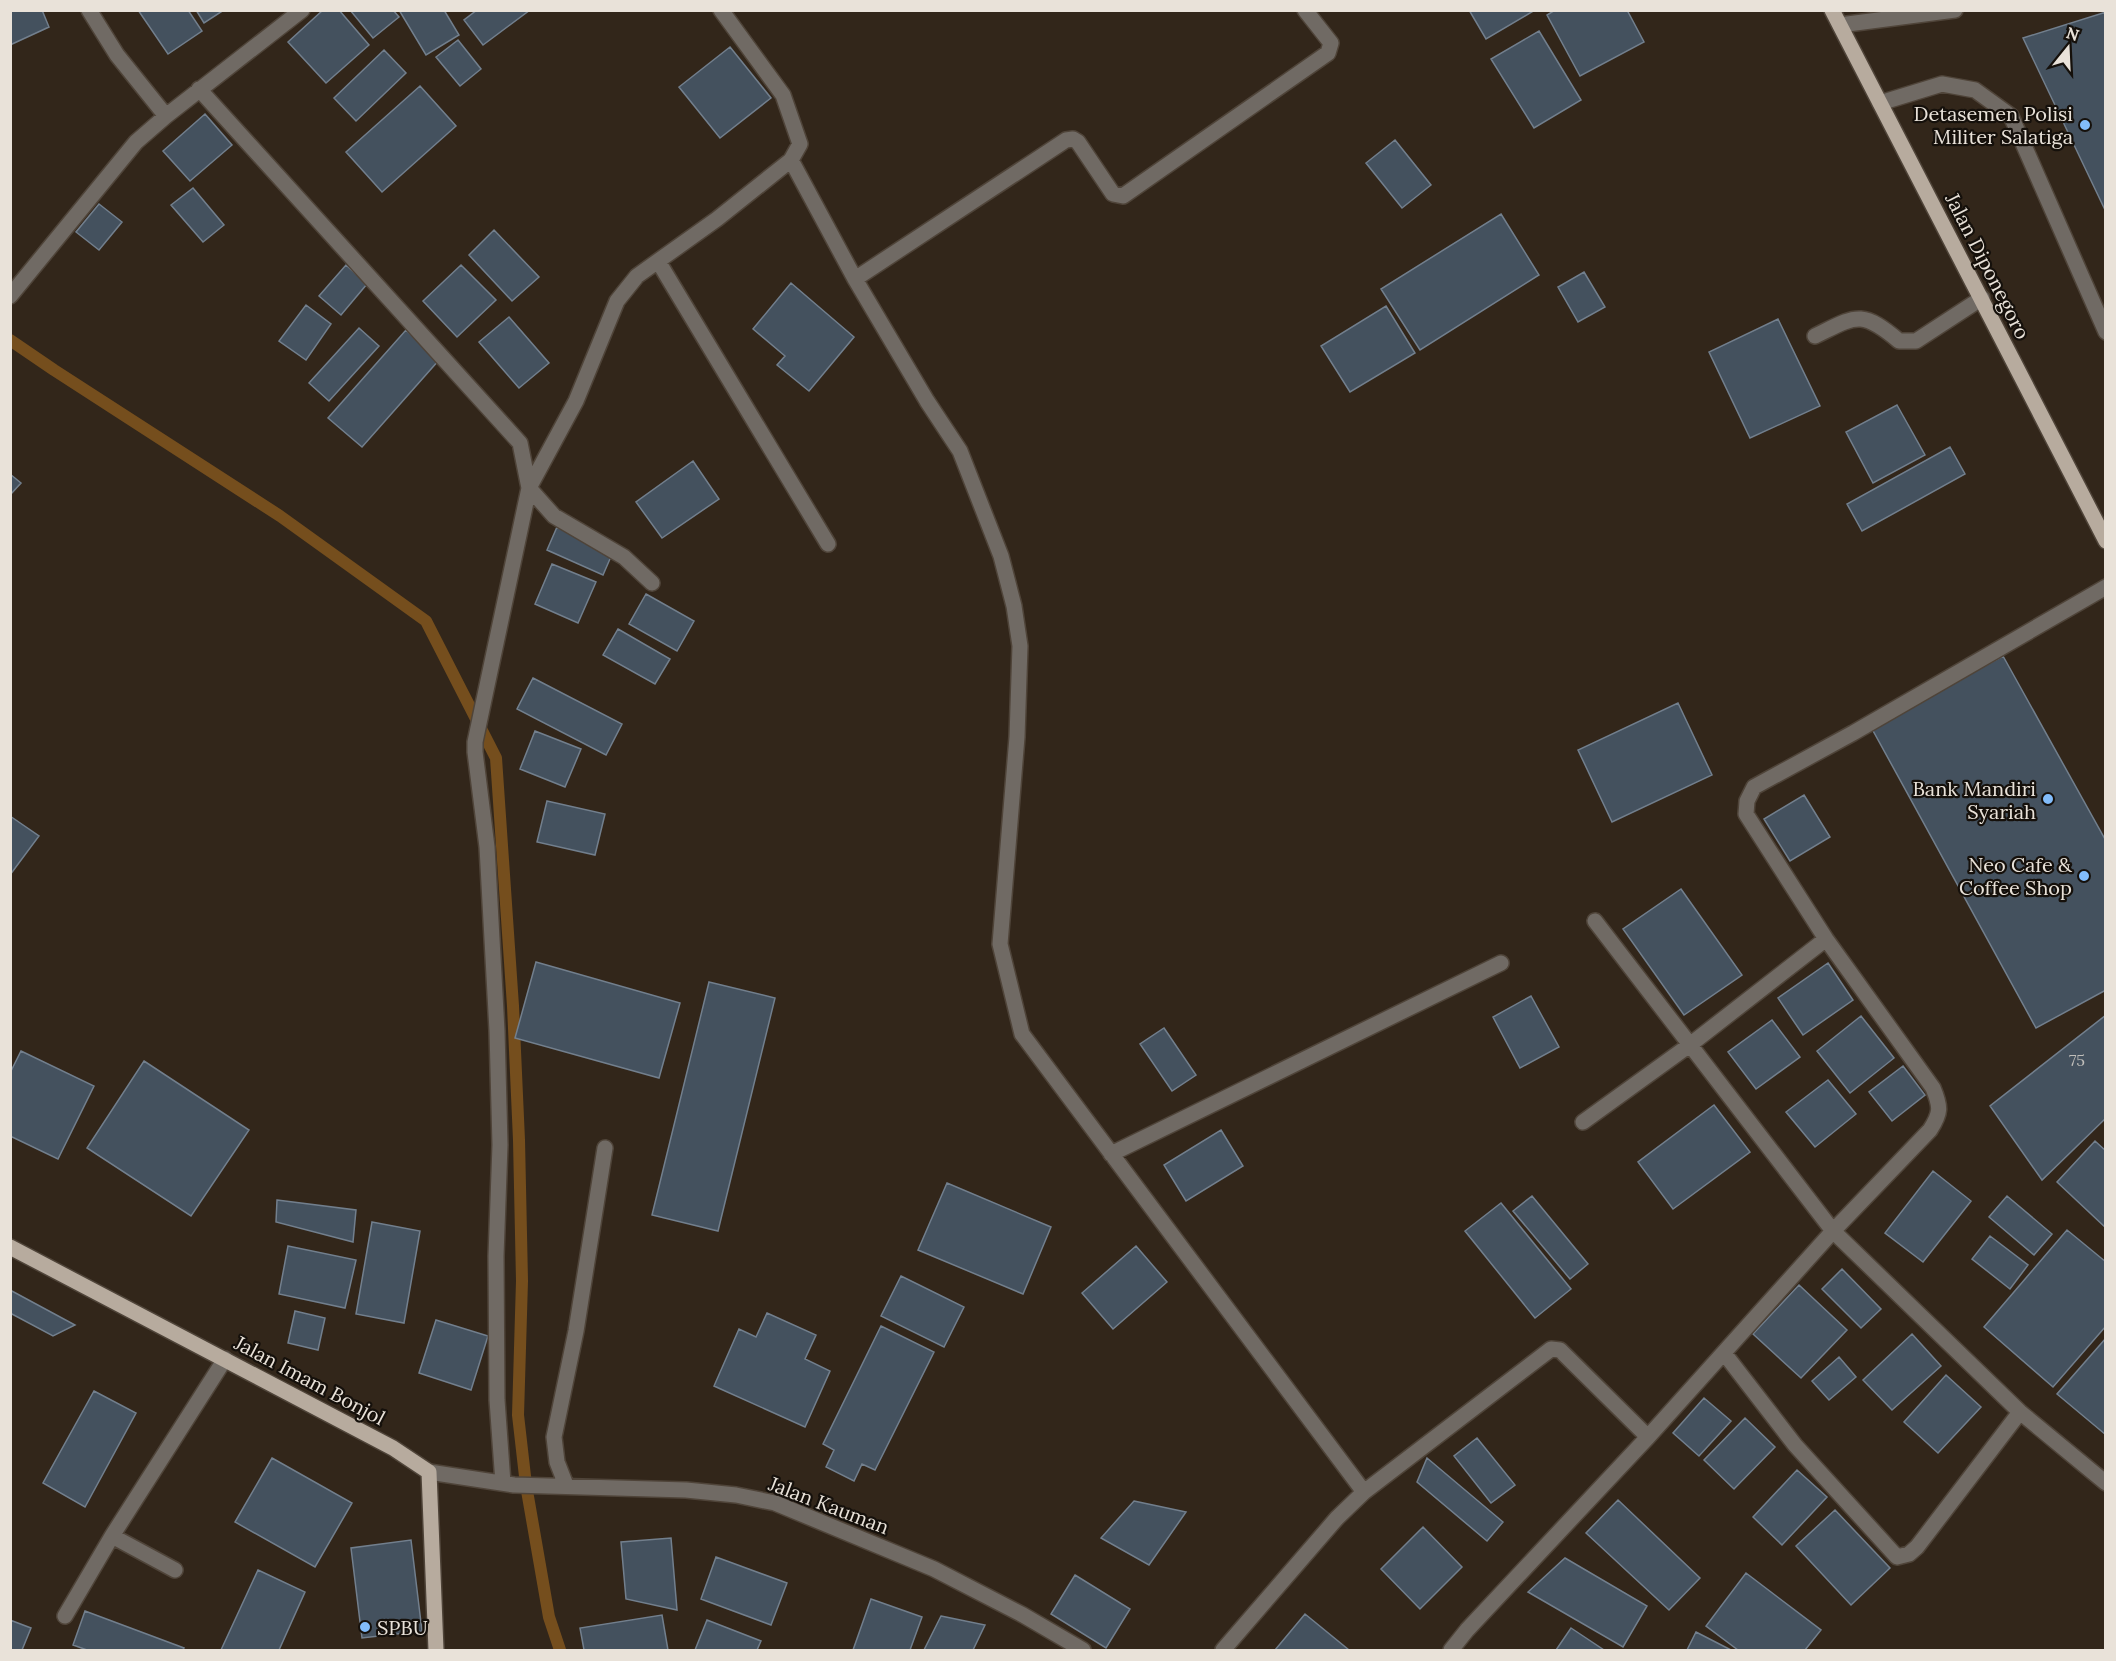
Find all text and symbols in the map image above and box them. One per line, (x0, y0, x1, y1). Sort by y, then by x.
north arrow (2038, 18, 2098, 78)
text: N (2064, 22, 2082, 45)
place label: Detasemen Polisi Militer Salatiga (1914, 101, 2073, 149)
marker: Detasemen Polisi Militer Salatiga (2078, 118, 2092, 132)
street label: Jalan Diponegoro (1940, 188, 2036, 343)
place label: Bank Mandiri Syariah (1912, 776, 2036, 824)
marker: Bank Mandiri Syariah (2041, 792, 2055, 806)
place label: Neo Cafe & Coffee Shop (1959, 852, 2073, 900)
marker: Neo Cafe & Coffee Shop (2077, 869, 2091, 883)
house number: 75 (2069, 1050, 2085, 1070)
street label: Jalan Imam Bonjol (229, 1329, 390, 1430)
street label: Jalan Kauman (764, 1470, 893, 1539)
place label: SPBU (377, 1615, 428, 1640)
marker: SPBU (358, 1620, 372, 1634)

